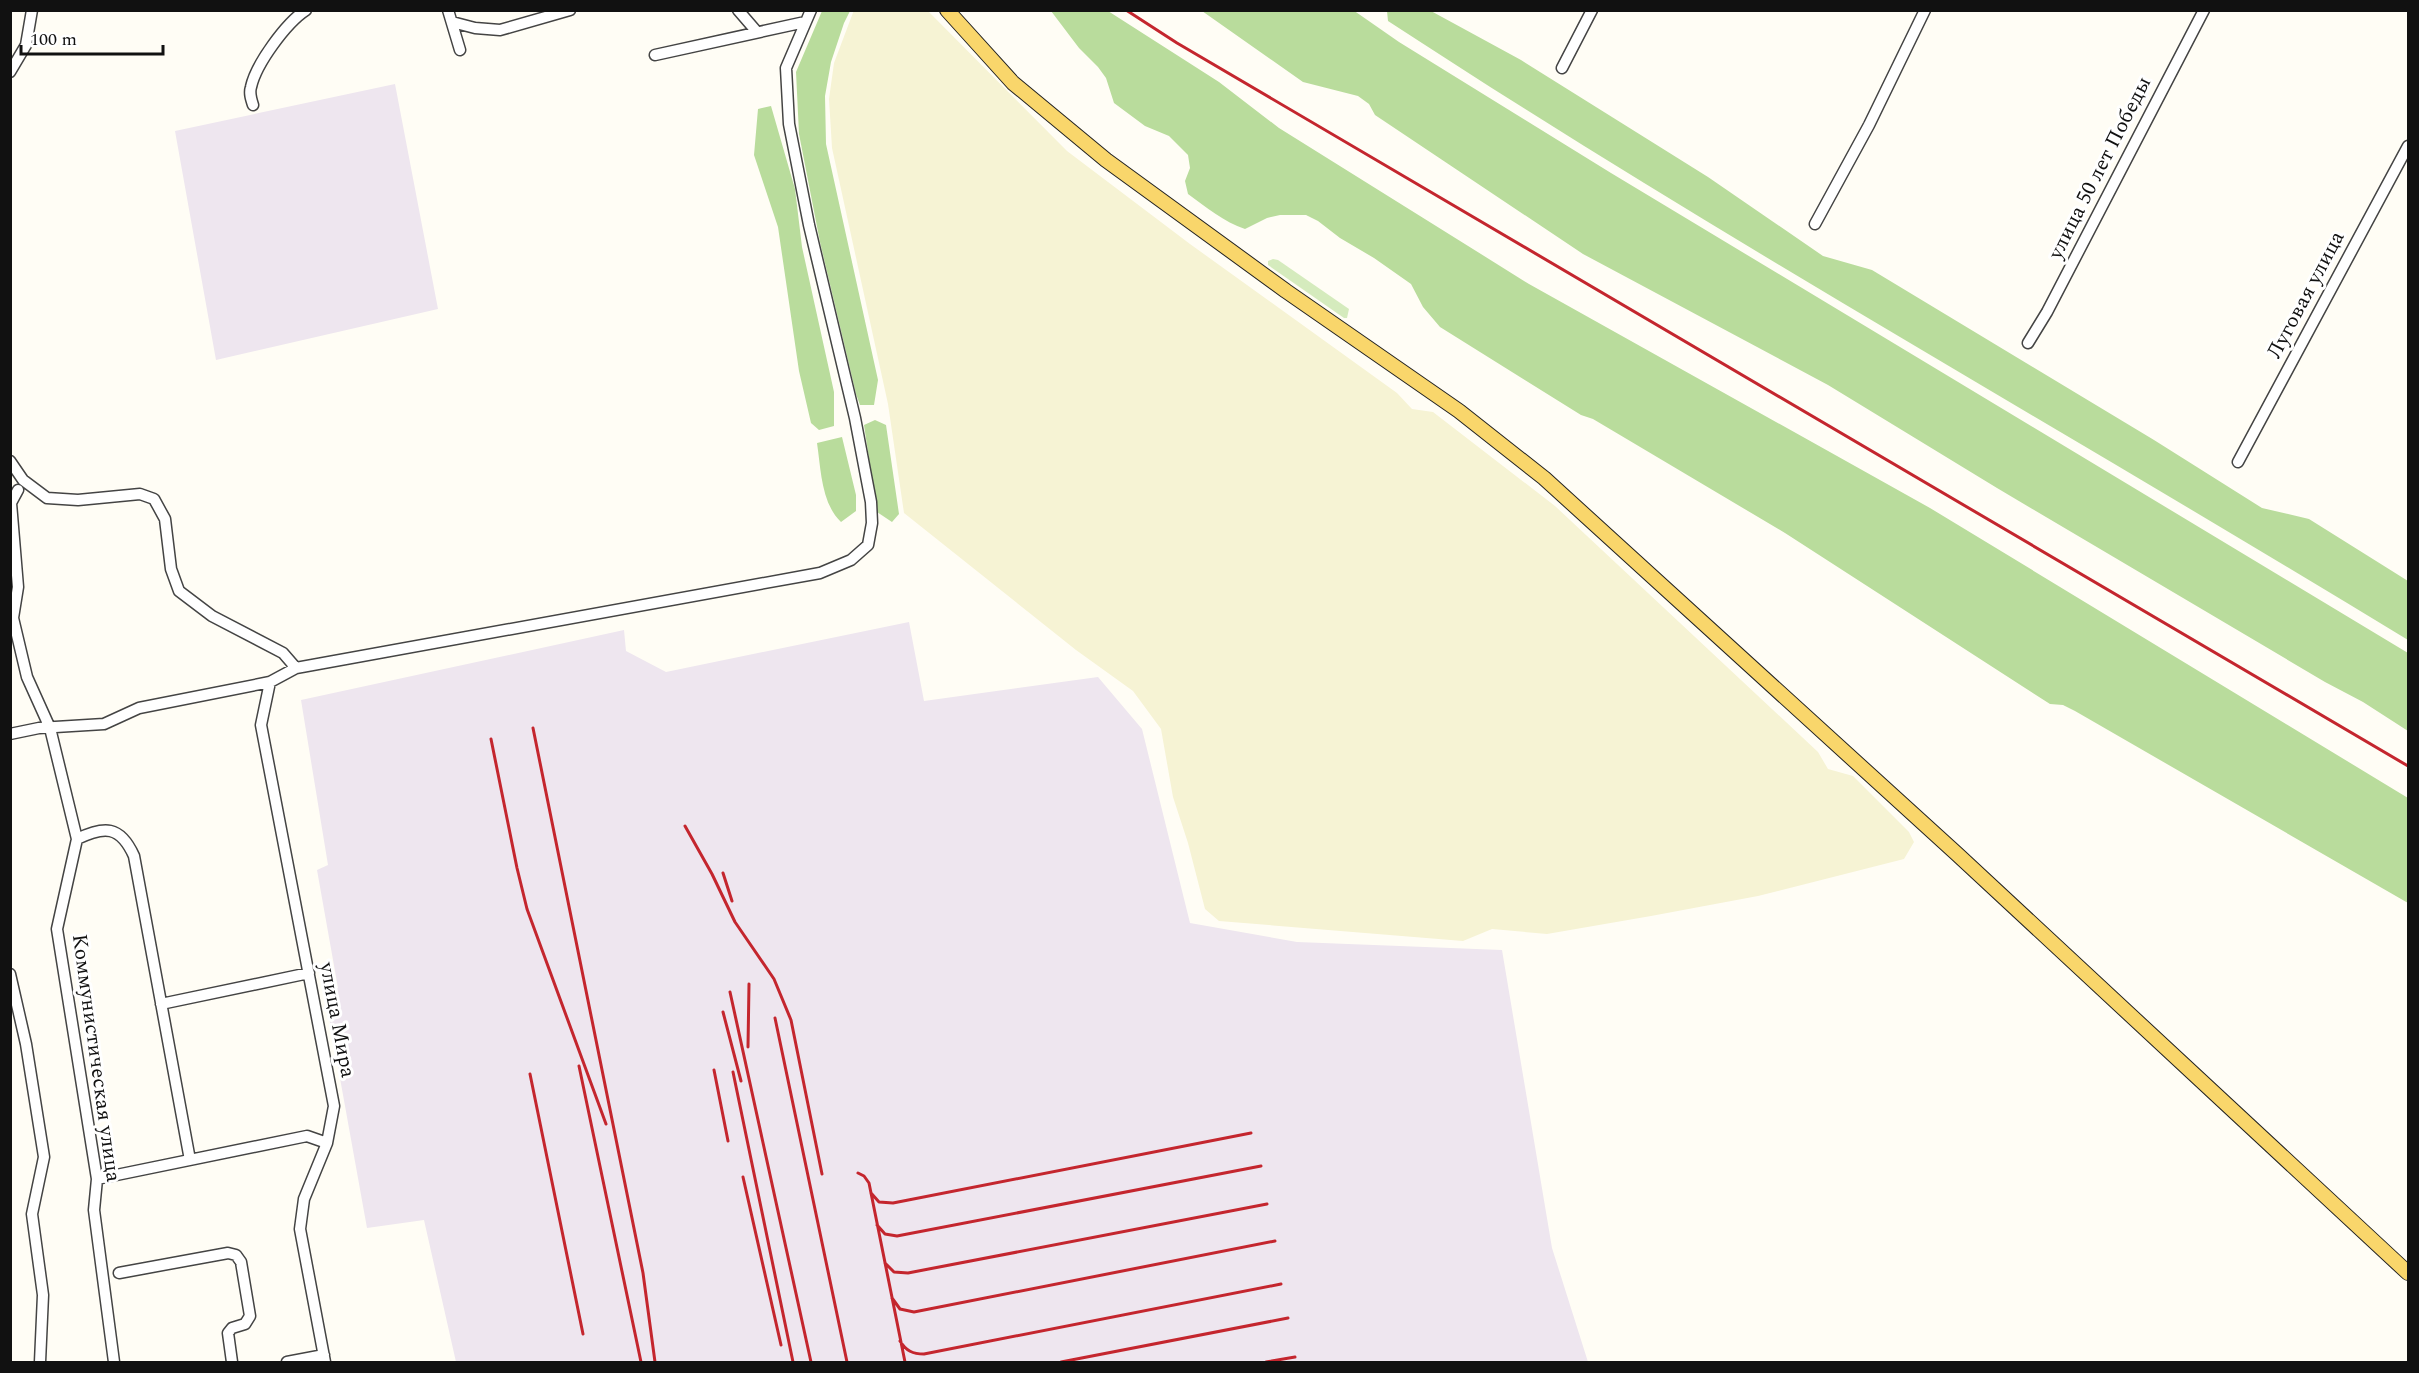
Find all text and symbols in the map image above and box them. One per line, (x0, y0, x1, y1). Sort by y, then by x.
scale bar (21, 18, 164, 56)
text: 100 m (30, 26, 77, 53)
street label: улица 50 лет Победы (2040, 71, 2160, 266)
street label: Луговая улица (2259, 225, 2353, 365)
street label: Коммунистическая улица (63, 932, 129, 1185)
street label: улица Мира (310, 959, 364, 1081)

